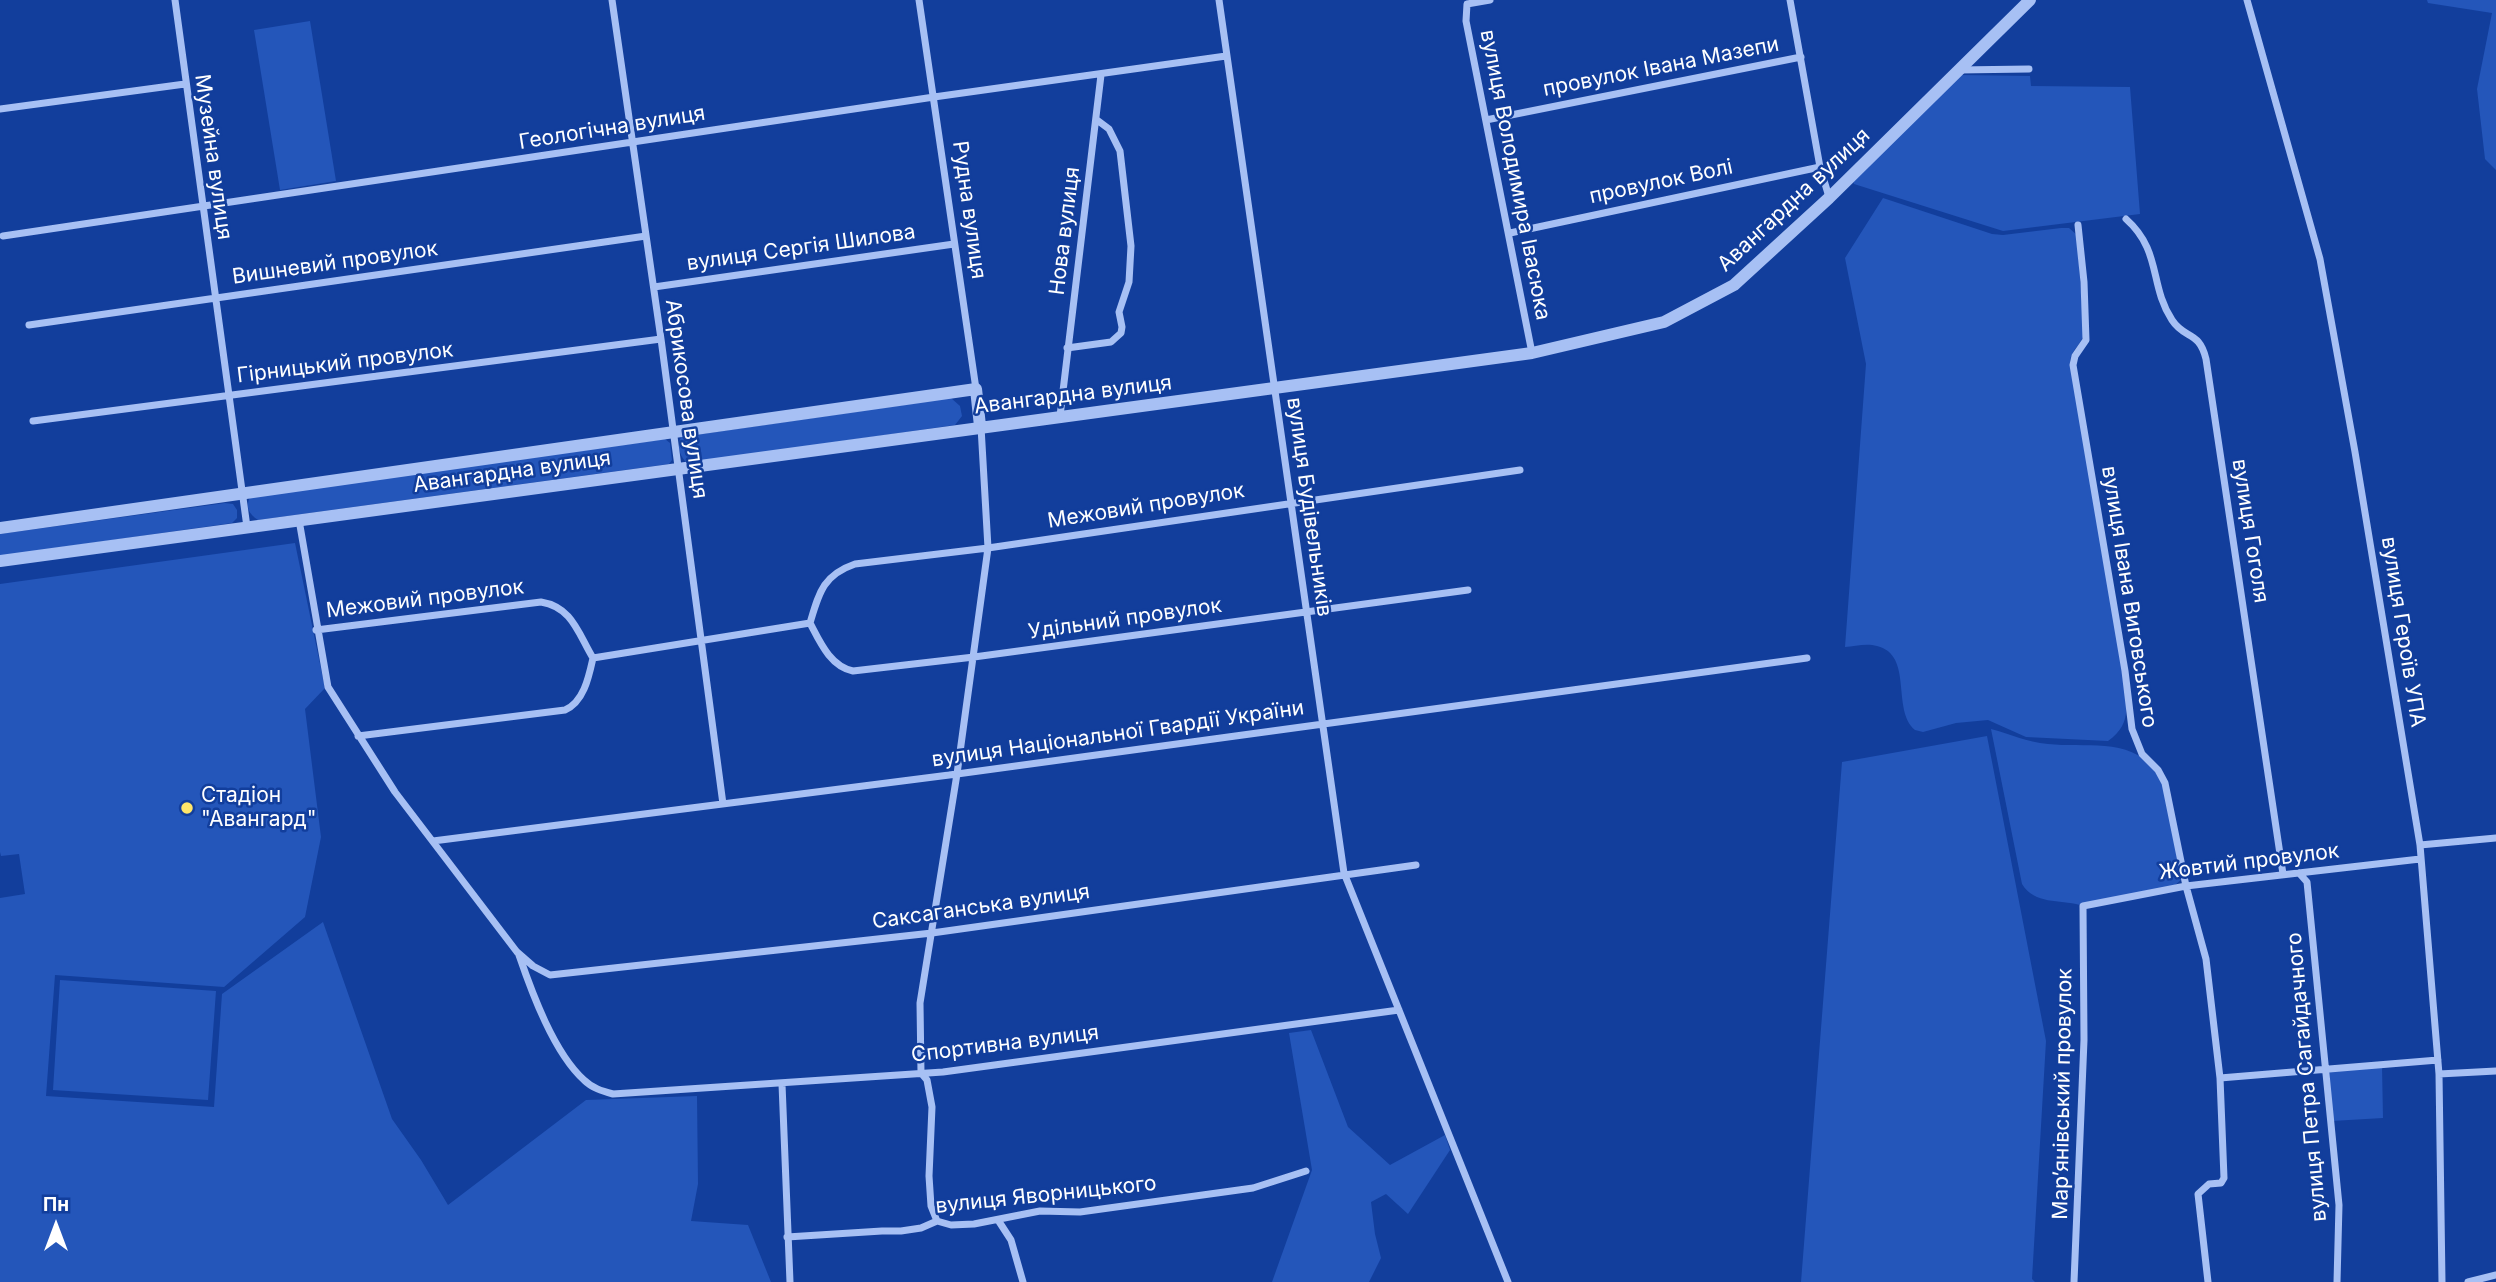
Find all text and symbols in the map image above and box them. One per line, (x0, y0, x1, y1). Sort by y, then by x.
street label: вулиця Володимира Івасюка (1474, 28, 1556, 322)
street label: провулок Івана Мазепи (1541, 32, 1781, 102)
street label: Музейна вулиця (189, 73, 237, 241)
street label: Геологічна вулиця (517, 101, 707, 155)
street label: Авангардна вулиця (1713, 123, 1875, 277)
street label: Рудна вулиця (947, 139, 991, 281)
street label: провулок Волі (1587, 155, 1735, 209)
street label: Нова вулиця (1045, 165, 1085, 297)
street label: вулиця Сергія Шилова (685, 219, 917, 277)
street label: Вишневий провулок (231, 236, 439, 290)
street label: Абрикосова вулиця (660, 298, 712, 500)
street label: Гірницький провулок (235, 337, 455, 389)
street label: Авангардна вулиця (973, 370, 1173, 420)
street label: вулиця Будівельників (1281, 396, 1337, 618)
street label: Авангардна вулиця (412, 446, 612, 498)
street label: вулиця Гоголя (2226, 457, 2274, 605)
street label: вулиця Івана Виговського (2096, 464, 2162, 730)
street label: Межовий провулок (1046, 478, 1246, 534)
street label: вулиця Героїв УПА (2376, 535, 2430, 729)
street label: Межовий провулок (325, 574, 525, 624)
street label: Удільний провулок (1027, 593, 1223, 645)
street label: вулиця Національної Гвардії України (930, 695, 1306, 773)
place label: Стадіон "Авангард" (201, 783, 316, 833)
marker: Стадіон "Авангард" (179, 800, 195, 816)
street label: Жовтий провулок (2157, 838, 2341, 886)
street label: Саксаганська вулиця (871, 879, 1091, 935)
street label: вулиця Петра Сагайдачного (2282, 931, 2332, 1223)
street label: Марʼянівський провулок (2048, 968, 2078, 1220)
street label: Спортивна вулиця (910, 1020, 1100, 1068)
street label: вулиця Яворницького (934, 1171, 1158, 1219)
north arrow (21, 1191, 91, 1261)
text: Пн (43, 1193, 69, 1216)

